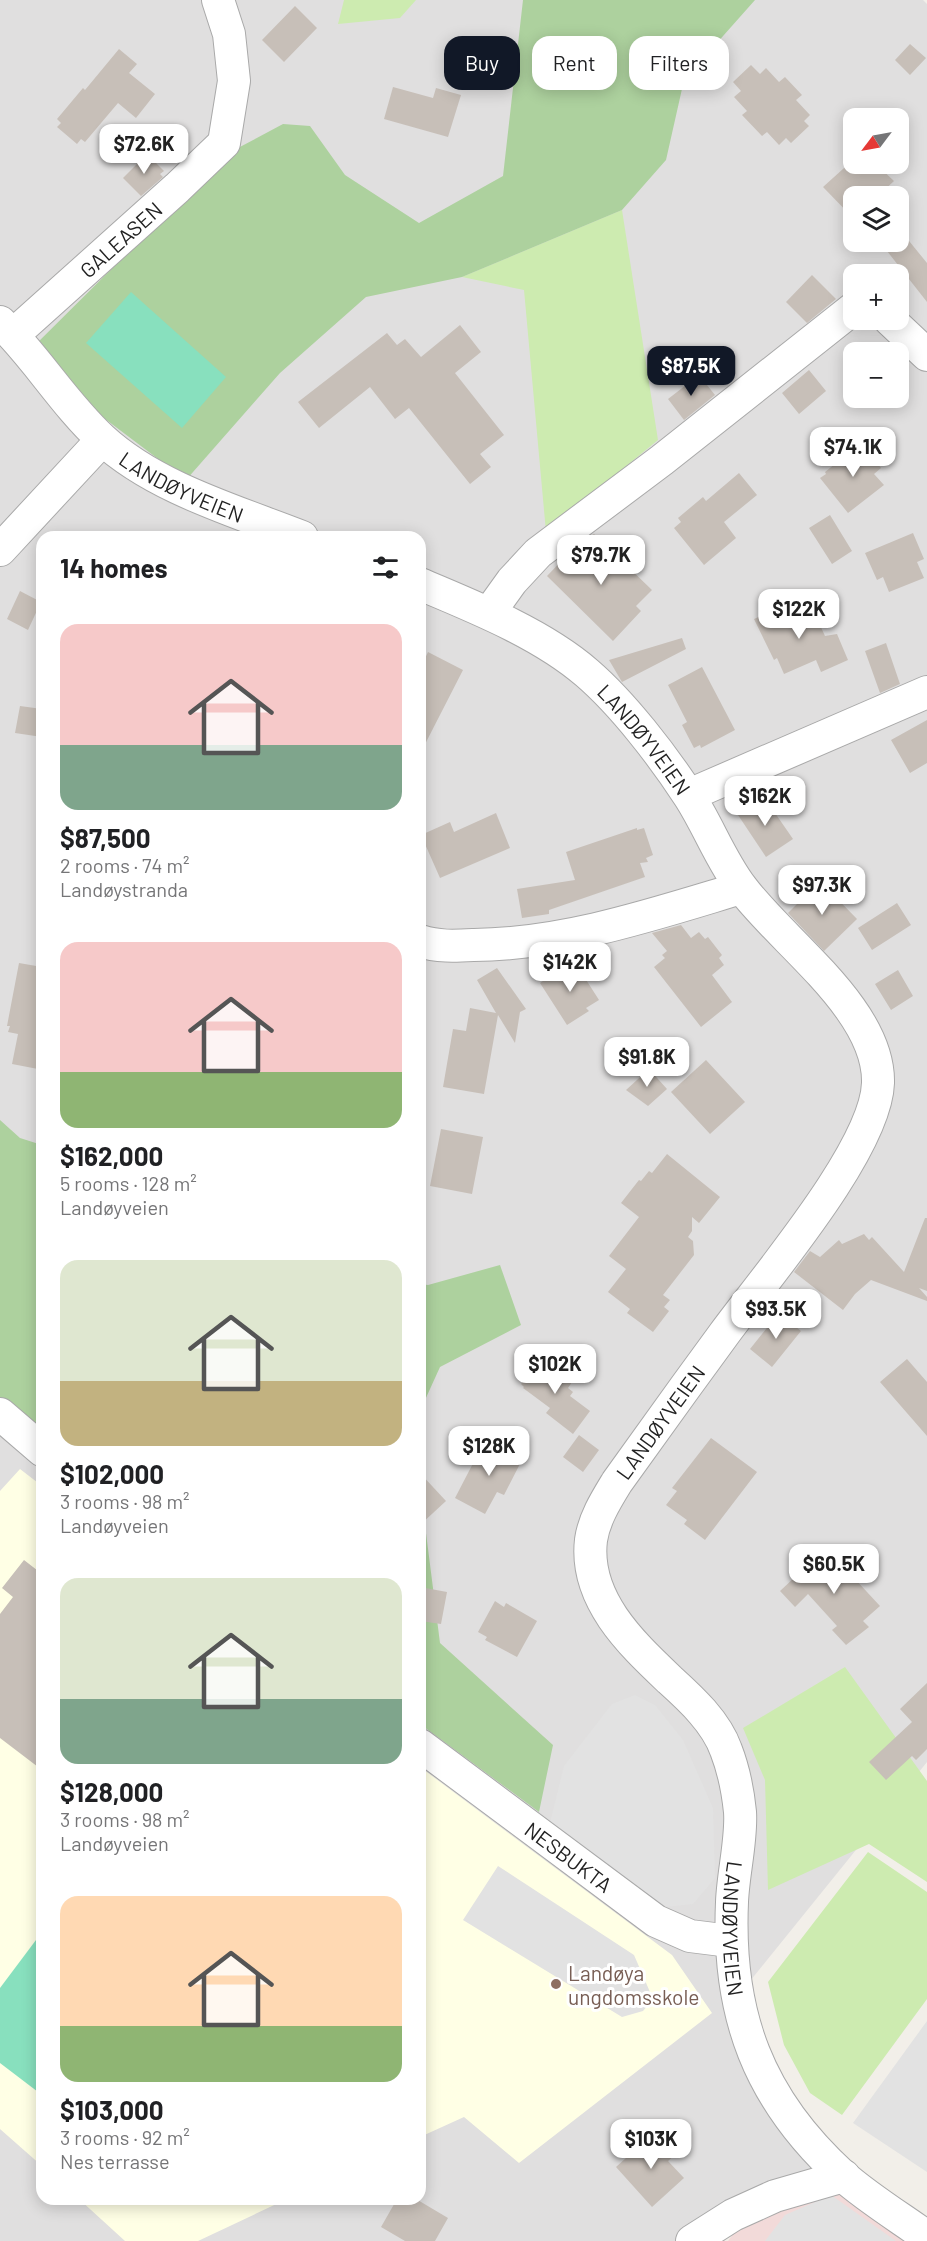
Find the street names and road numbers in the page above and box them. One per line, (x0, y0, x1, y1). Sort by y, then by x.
street label: GALEASEN (74, 196, 166, 282)
street label: LANDØYVEIEN (115, 445, 247, 527)
street label: LANDØYVEIEN (593, 678, 697, 799)
street label: LANDØYVEIEN (610, 1360, 710, 1484)
street label: NESBUKTA (521, 1816, 618, 1897)
street label: LANDØYVEIEN (719, 1860, 750, 1998)

